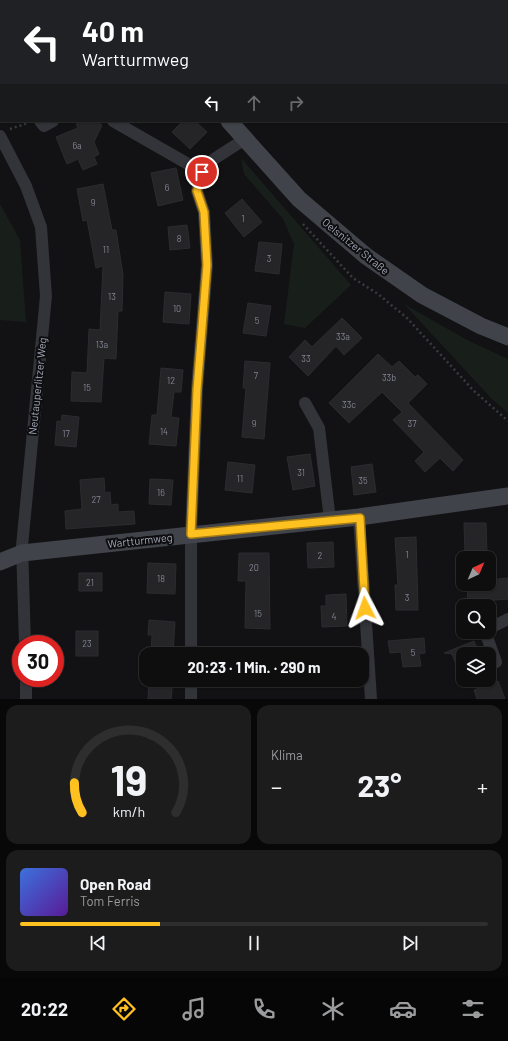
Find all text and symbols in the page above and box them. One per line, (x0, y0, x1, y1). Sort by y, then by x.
text: 40 m (82, 14, 144, 48)
icon: left (16, 16, 68, 68)
text: Wartturmweg (82, 48, 189, 70)
icon: left (201, 92, 223, 114)
icon: ahead (243, 92, 265, 114)
icon: right (285, 92, 307, 114)
house number: 6a (72, 140, 82, 151)
pin (185, 155, 219, 189)
icon: arrive (191, 161, 213, 183)
house number: 6 (165, 182, 170, 193)
house number: 9 (91, 197, 96, 208)
house number: 1 (241, 213, 245, 224)
street label: Oelsnitzer Straße (320, 215, 392, 277)
house number: 8 (177, 233, 182, 244)
house number: 11 (103, 244, 109, 255)
house number: 3 (267, 253, 272, 264)
house number: 13 (108, 291, 116, 302)
house number: 10 (173, 303, 181, 314)
house number: 5 (255, 315, 260, 326)
house number: 33a (336, 331, 350, 342)
street label: Neutauperlitzer Weg (25, 337, 49, 435)
house number: 13a (96, 339, 108, 350)
house number: 33 (301, 353, 311, 364)
house number: 7 (254, 370, 259, 381)
house number: 33b (382, 372, 396, 383)
house number: 12 (167, 375, 175, 386)
house number: 15 (83, 382, 91, 393)
house number: 33c (342, 399, 356, 410)
house number: 9 (252, 418, 257, 429)
house number: 37 (408, 418, 417, 429)
house number: 14 (160, 426, 168, 437)
house number: 17 (62, 428, 70, 439)
house number: 31 (297, 467, 305, 478)
house number: 11 (237, 473, 243, 484)
house number: 35 (358, 475, 368, 486)
house number: 16 (157, 487, 165, 498)
house number: 27 (91, 494, 101, 505)
street label: Wartturmweg (107, 530, 173, 550)
house number: 1 (405, 549, 409, 560)
house number: 2 (318, 550, 323, 561)
north arrow (456, 551, 496, 591)
map controls (456, 551, 496, 687)
house number: 20 (249, 562, 259, 573)
house number: 18 (157, 573, 165, 584)
house number: 21 (86, 577, 94, 588)
position arrow (344, 587, 386, 629)
house number: 3 (405, 592, 410, 603)
button: search (456, 599, 496, 639)
house number: 15 (254, 608, 262, 619)
house number: 4 (332, 611, 337, 622)
speed limit sign: 30 (12, 635, 64, 687)
house number: 23 (82, 638, 92, 649)
house number: 5 (411, 647, 416, 658)
button: layers (456, 647, 496, 687)
text: 20:23 · 1 Min. · 290 m (187, 658, 321, 676)
text: Klima (271, 747, 303, 763)
text: 19 (110, 753, 147, 803)
text: 23° (358, 767, 401, 803)
text: − (271, 773, 282, 799)
text: + (477, 773, 488, 799)
text: km/h (112, 802, 145, 819)
text: Open Road (80, 875, 151, 893)
text: Tom Ferris (80, 893, 140, 909)
icon: previous (87, 932, 109, 954)
icon: pause (243, 932, 265, 954)
icon: next (399, 932, 421, 954)
icon: directions (110, 995, 138, 1023)
icon: music (180, 995, 208, 1023)
icon: phone (250, 995, 278, 1023)
icon: climate (319, 995, 347, 1023)
icon: car (389, 995, 417, 1023)
icon: filters (459, 995, 487, 1023)
text: 20:22 (21, 998, 68, 1020)

